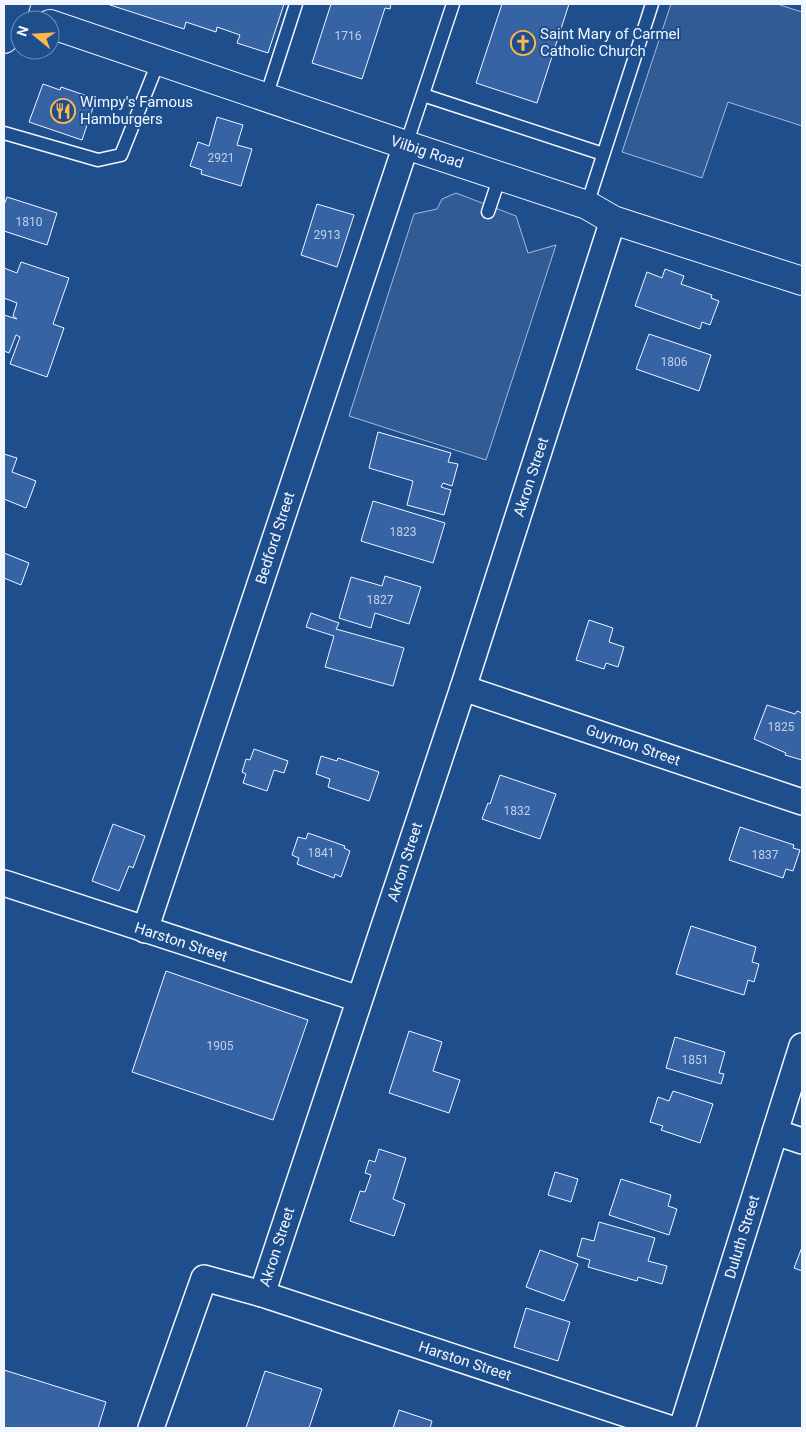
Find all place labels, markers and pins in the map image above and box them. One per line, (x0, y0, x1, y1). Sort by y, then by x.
place label: Saint Mary of Carmel Catholic Church (540, 25, 680, 60)
church icon: Saint Mary of Carmel Catholic Church (510, 30, 536, 56)
place label: Wimpy's Famous Hamburgers (80, 93, 193, 128)
restaurant icon: Wimpy's Famous Hamburgers (50, 98, 76, 124)

